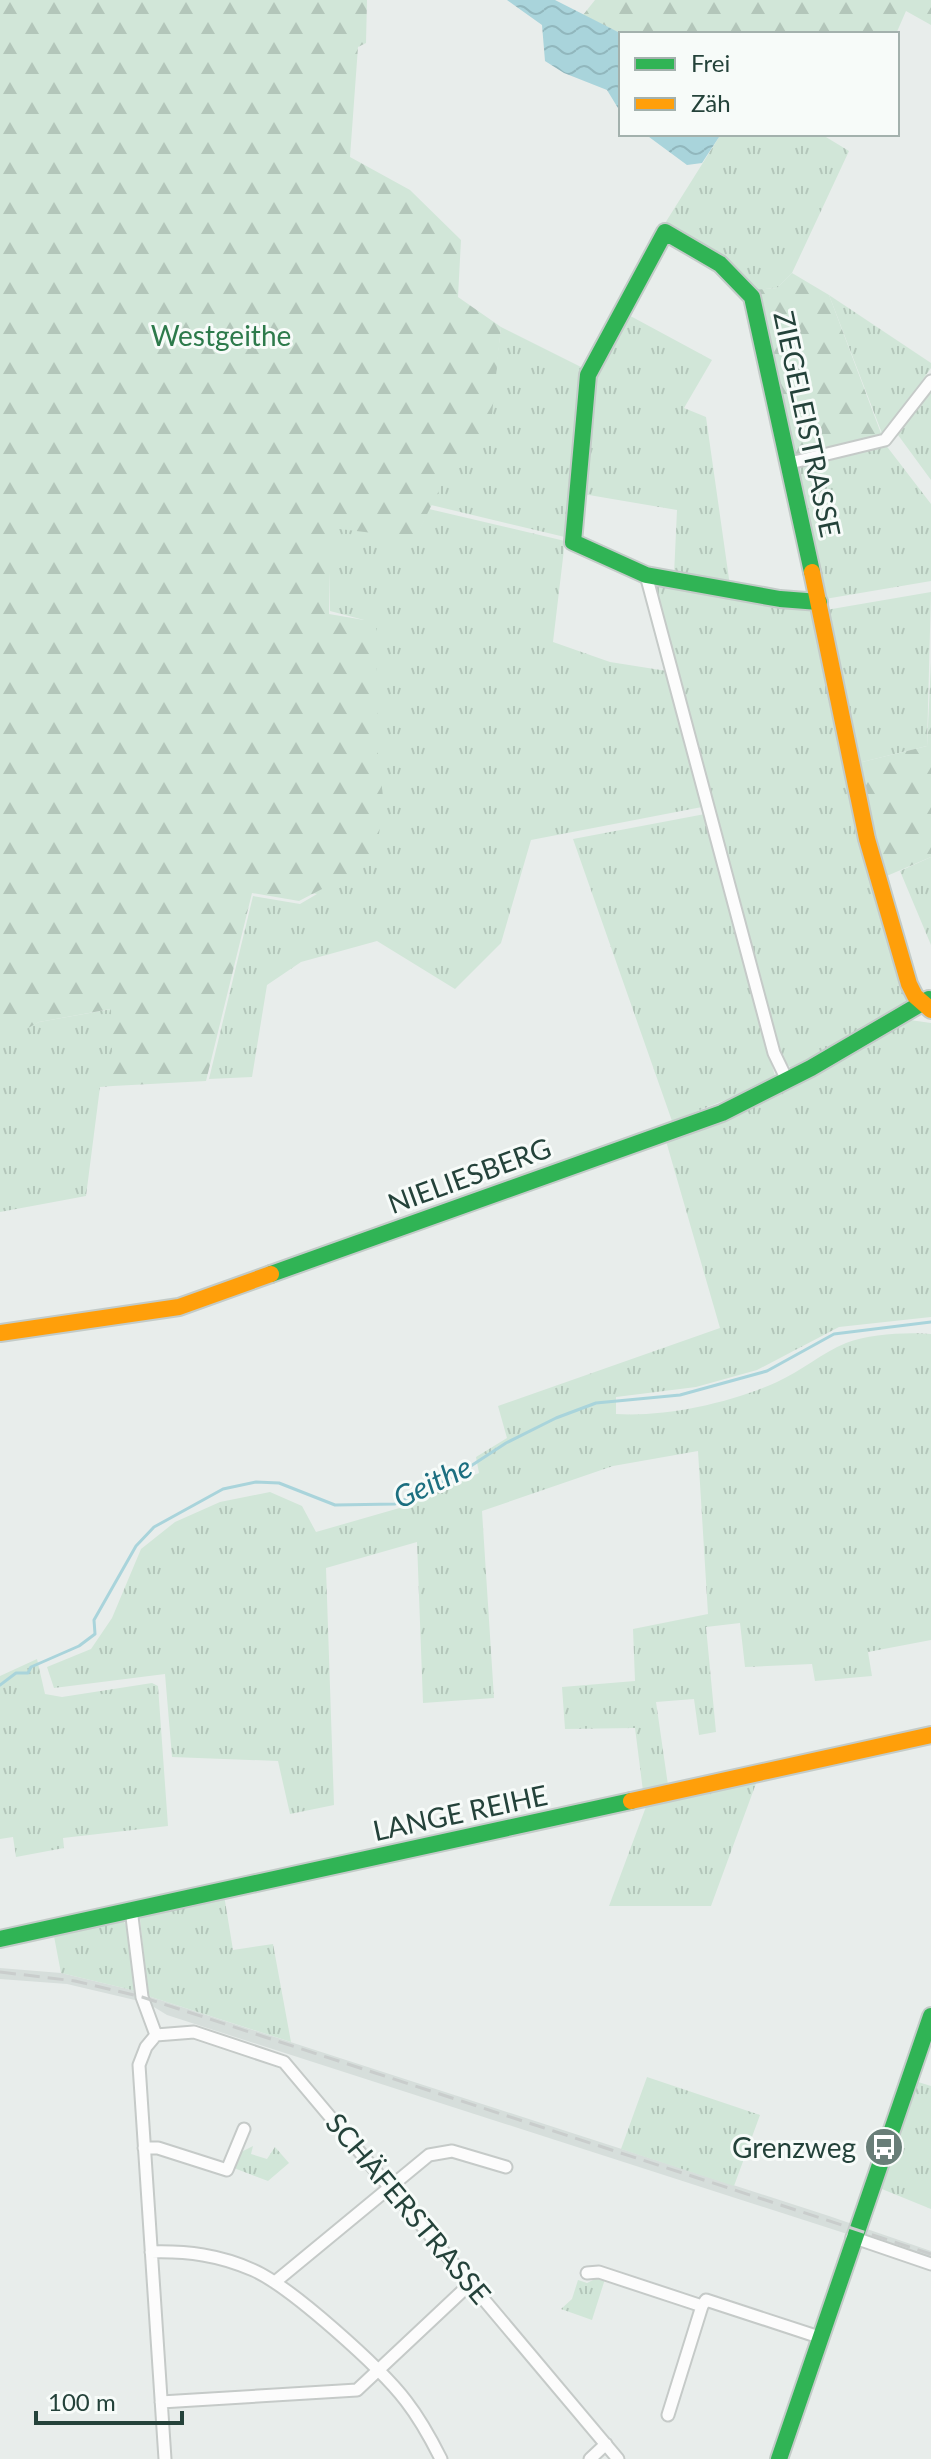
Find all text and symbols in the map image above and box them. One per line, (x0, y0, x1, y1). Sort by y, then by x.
legend (619, 32, 899, 136)
text: Frei (691, 48, 730, 77)
text: Zäh (691, 88, 731, 117)
street label: ZIEGELEISTRASSE (767, 308, 849, 540)
park label: Westgeithe (151, 318, 291, 352)
street label: NIELIESBERG (383, 1130, 555, 1220)
water label: Geithe (387, 1447, 477, 1515)
street label: LANGE REIHE (370, 1777, 550, 1847)
street label: SCHÄFERSTRASSE (319, 2106, 499, 2310)
bus stop icon: Grenzweg (863, 2126, 905, 2168)
place label: Grenzweg (732, 2130, 856, 2164)
scale bar (36, 2375, 182, 2425)
text: 100 m (48, 2387, 116, 2416)

